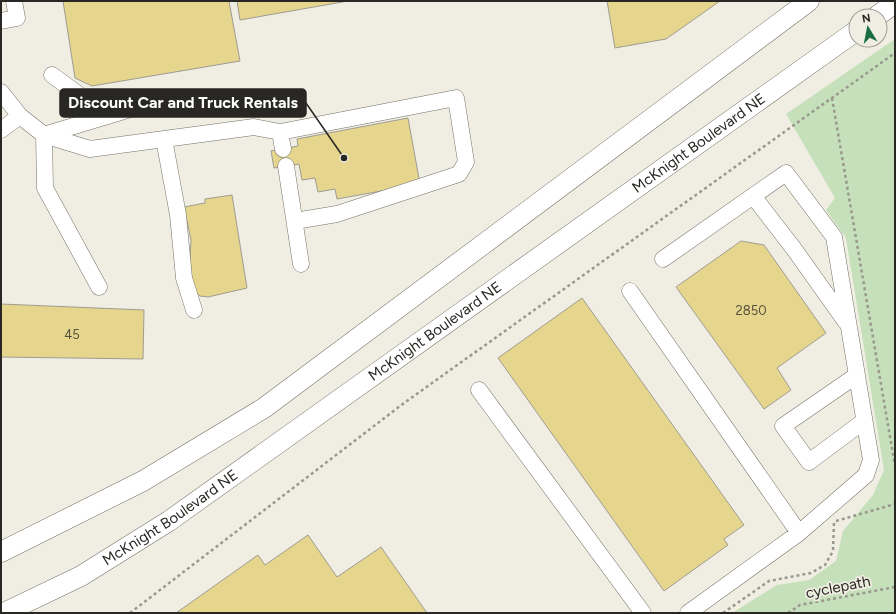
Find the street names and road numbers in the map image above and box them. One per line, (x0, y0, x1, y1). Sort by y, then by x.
street label: McKnight Boulevard NE (629, 90, 769, 197)
street label: McKnight Boulevard NE (365, 278, 505, 385)
street label: McKnight Boulevard NE (99, 466, 241, 569)
street label: cyclepath (804, 572, 872, 602)

